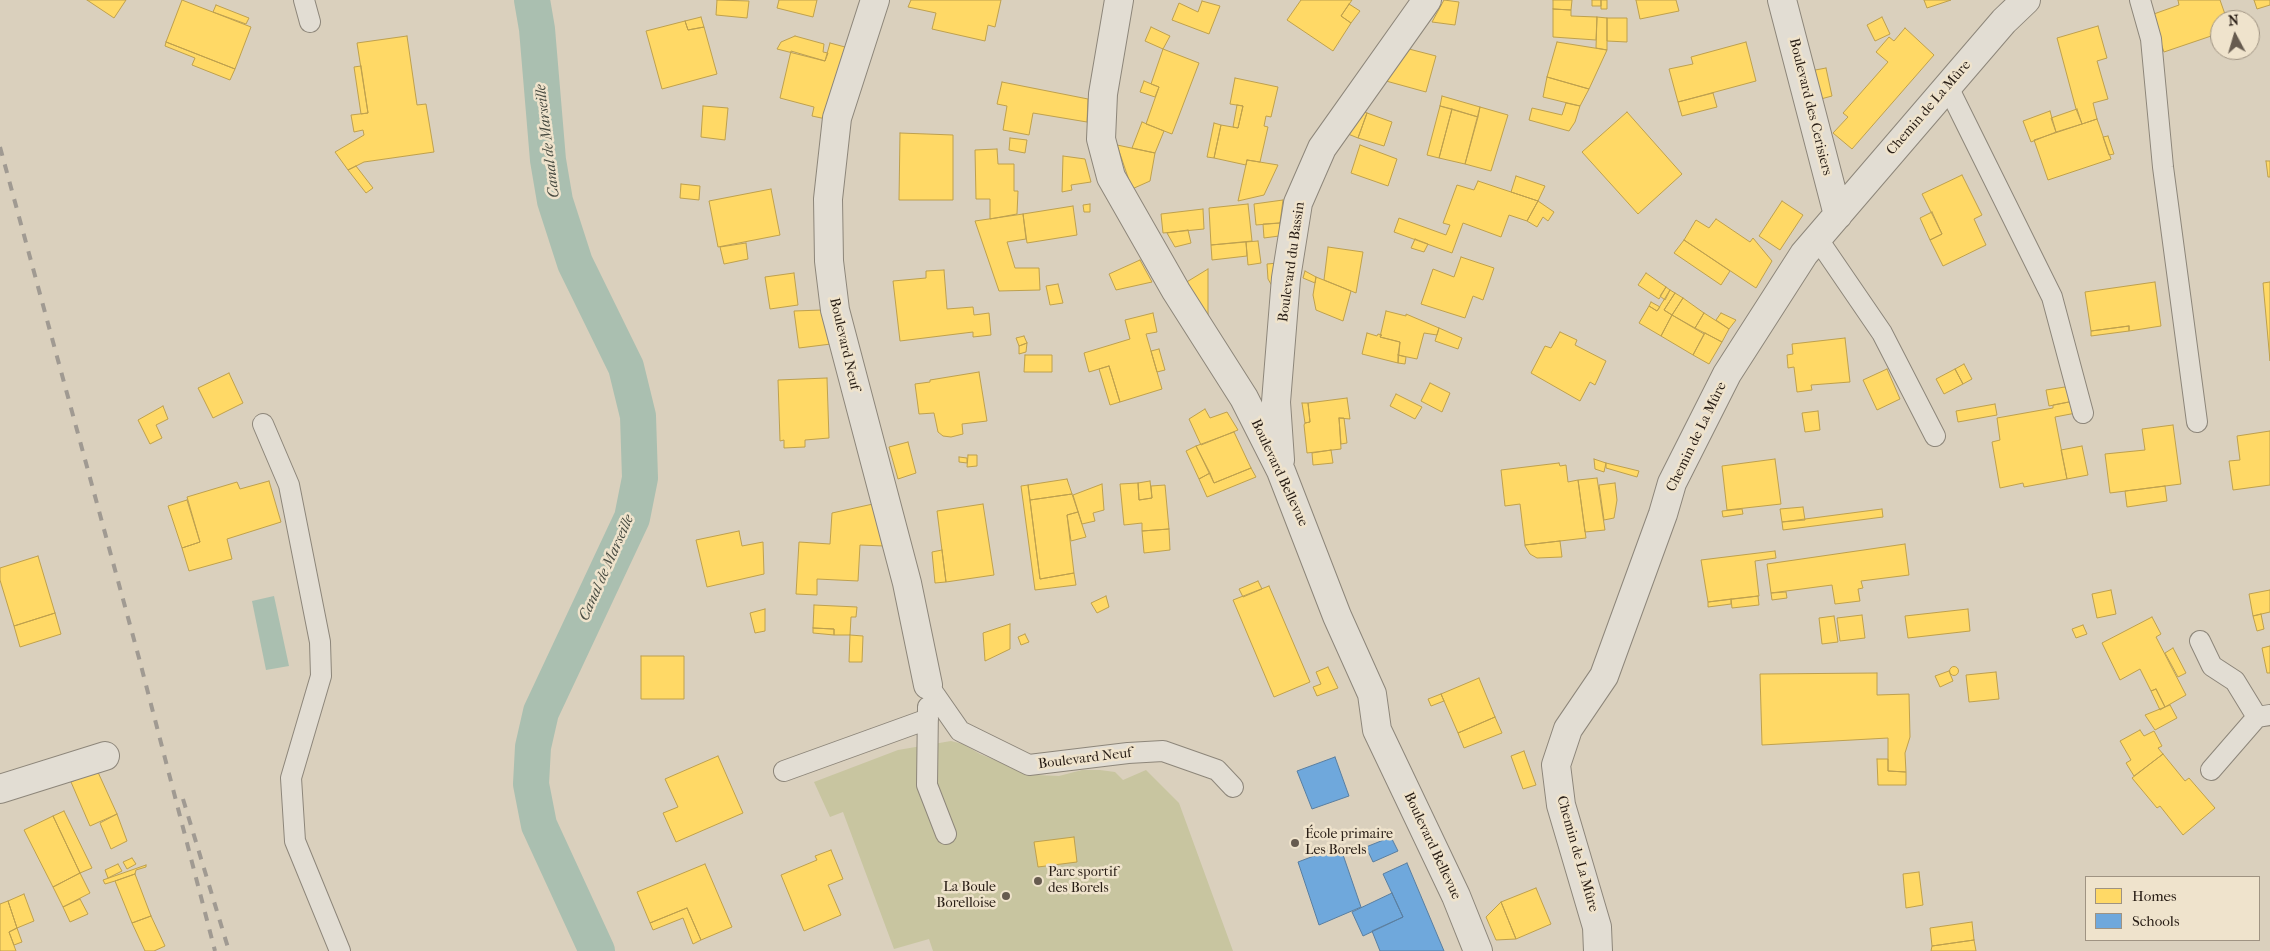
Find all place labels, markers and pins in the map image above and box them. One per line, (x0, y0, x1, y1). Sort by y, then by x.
place label: École primaire Les Borels (1305, 827, 1393, 860)
marker: École primaire Les Borels (1289, 837, 1301, 849)
place label: Parc sportif des Borels (1048, 865, 1117, 898)
marker: Parc sportif des Borels (1032, 875, 1044, 887)
place label: La Boule Borelloise (936, 880, 996, 912)
marker: La Boule Borelloise (1000, 890, 1012, 902)

